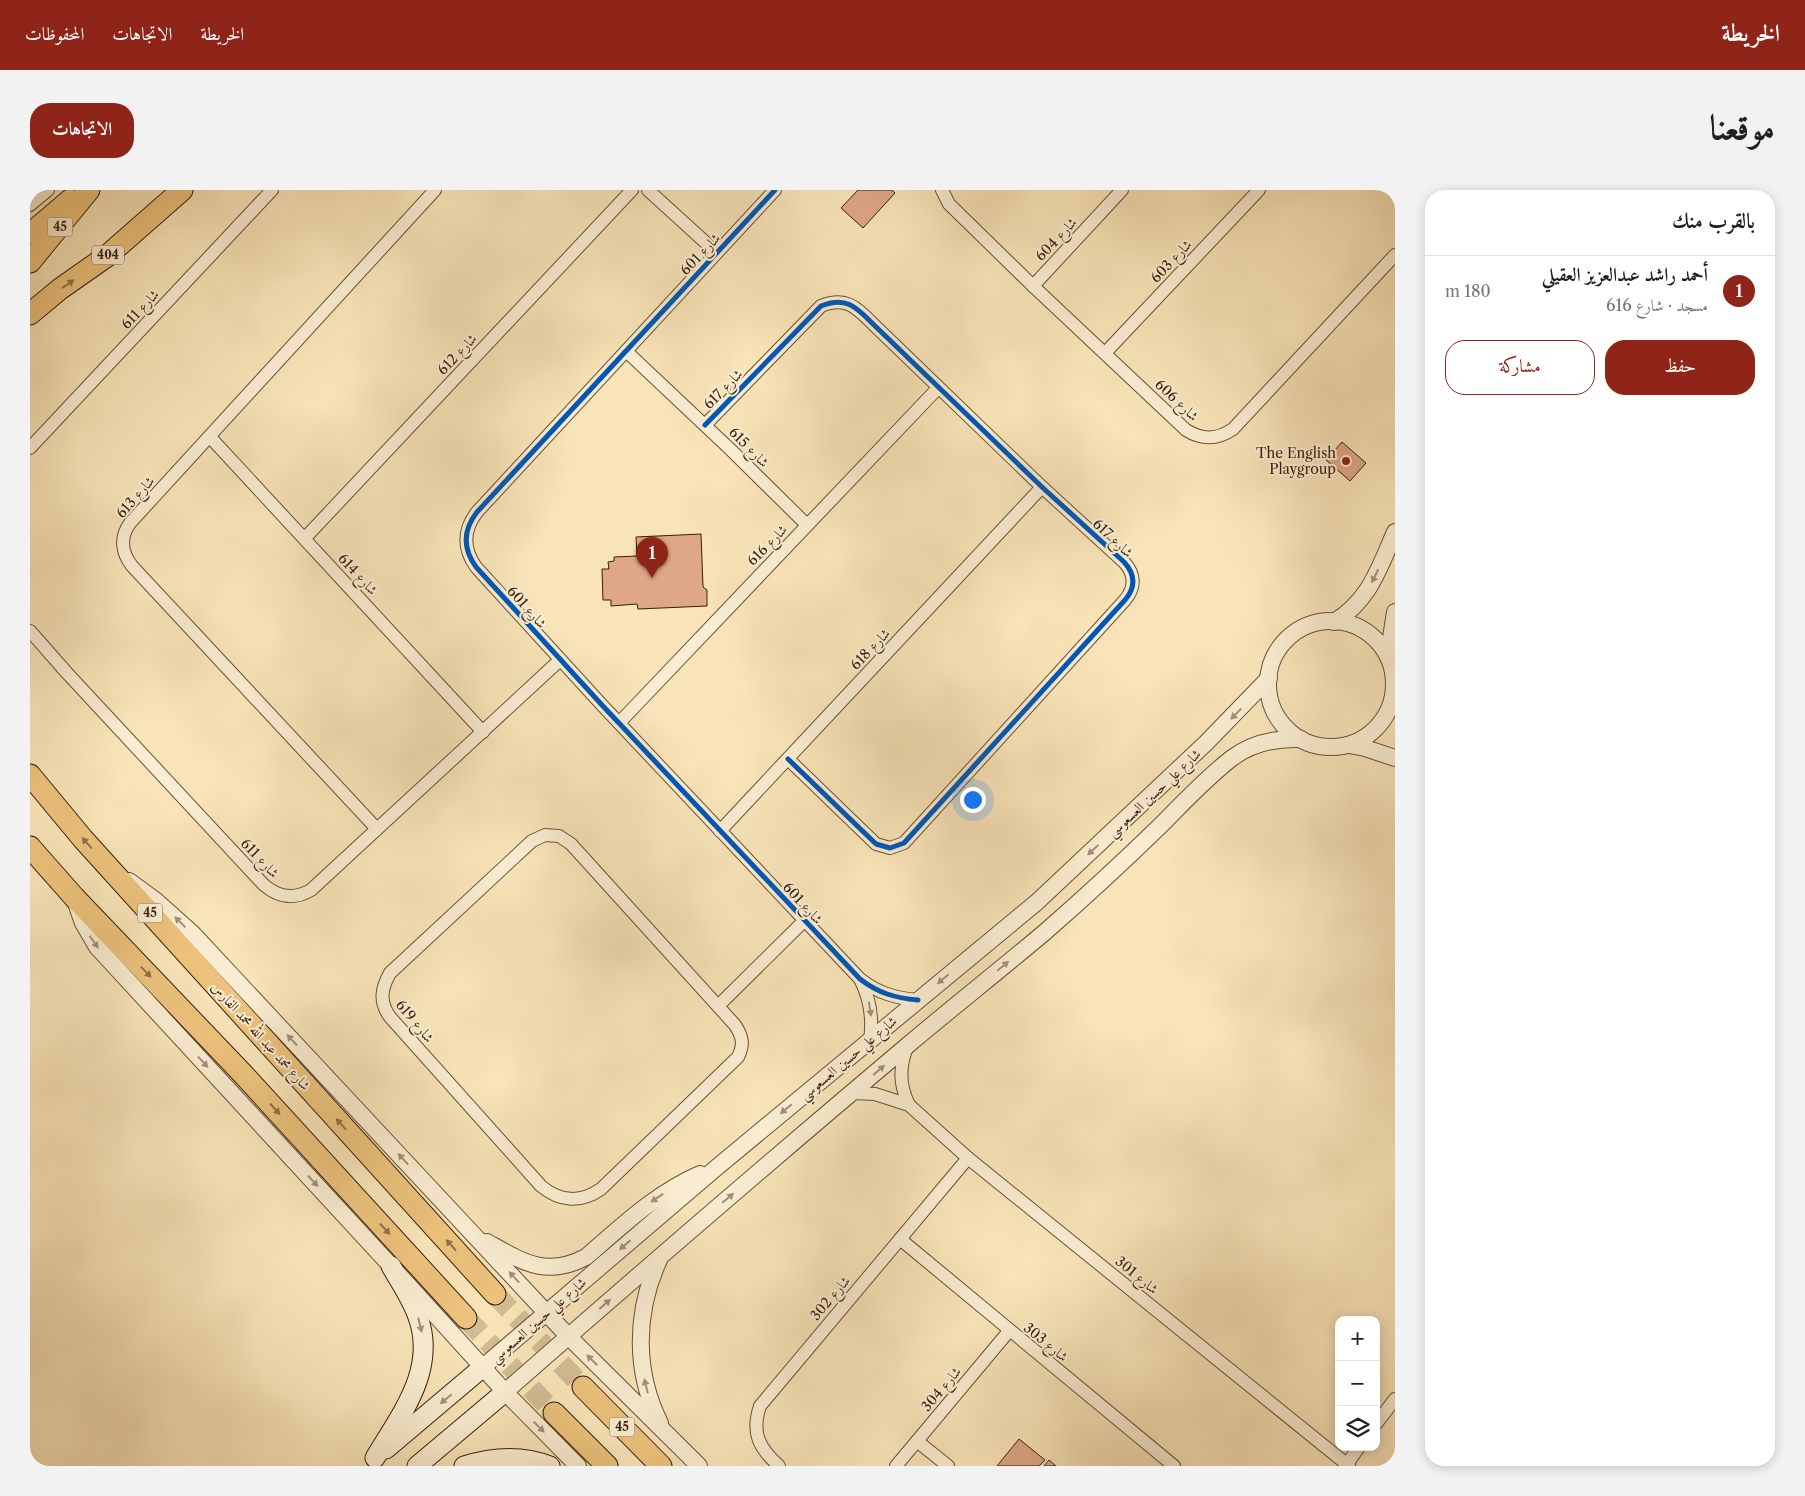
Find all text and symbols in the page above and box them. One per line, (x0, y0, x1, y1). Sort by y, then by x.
text: الخريطة (1722, 18, 1780, 47)
text: المحفوظات (25, 23, 84, 45)
text: الاتجاهات (112, 23, 172, 45)
text: الخريطة (200, 23, 244, 45)
button: الاتجاهات (30, 103, 134, 158)
text: موقعنا (1710, 105, 1775, 148)
text: بالقرب منك (1672, 208, 1755, 233)
street label: شارع 604 (1031, 213, 1083, 267)
road number: 45 (48, 218, 72, 236)
street label: شارع 601 (676, 229, 726, 281)
street label: شارع 603 (1146, 236, 1198, 289)
road number: 404 (92, 246, 124, 264)
text: أحمد راشد عبدالعزيز العقيلي (1542, 263, 1708, 286)
one-way arrow (61, 279, 75, 289)
text: 180 m (1445, 281, 1491, 301)
text: 1 (1735, 281, 1743, 301)
street label: شارع 611 (117, 285, 165, 335)
text: مسجد · شارع 616 (1606, 295, 1708, 315)
street label: شارع 612 (433, 329, 483, 381)
button: مشاركة (1445, 340, 1595, 395)
button: حفظ (1605, 340, 1755, 395)
street label: شارع 617 (699, 365, 749, 415)
street label: شارع 606 (1149, 375, 1203, 427)
street label: شارع 615 (723, 423, 773, 473)
place label: The English Playgroup (1256, 444, 1336, 478)
marker: The English Playgroup (1340, 455, 1352, 467)
street label: شارع 613 (112, 472, 160, 524)
street label: شارع 617 (1087, 515, 1137, 564)
street label: شارع 616 (743, 521, 793, 571)
pin: 1 (636, 537, 668, 578)
street label: شارع 614 (332, 549, 382, 601)
one-way arrow (1370, 569, 1379, 584)
street label: شارع 601 (501, 582, 551, 634)
street label: شارع 618 (846, 624, 896, 676)
one-way arrow (1230, 708, 1242, 720)
street label: شارع علي حسين العسعوسي (1103, 745, 1208, 845)
your location (960, 787, 986, 813)
street label: شارع 611 (235, 834, 283, 884)
one-way arrow (81, 838, 93, 850)
one-way arrow (1086, 845, 1099, 856)
street label: شارع 601 (777, 878, 827, 930)
road number: 45 (138, 904, 162, 922)
one-way arrow (175, 916, 187, 928)
one-way arrow (89, 935, 99, 948)
one-way arrow (997, 961, 1010, 972)
one-way arrow (140, 966, 152, 978)
one-way arrow (937, 973, 949, 984)
street label: شارع محمد عبد الله محمد الفارس (205, 977, 316, 1096)
street label: شارع 619 (390, 996, 438, 1048)
one-way arrow (866, 1001, 874, 1017)
street label: شارع علي حسين العسعوسي (796, 1012, 904, 1108)
one-way arrow (286, 1035, 298, 1047)
one-way arrow (197, 1055, 209, 1067)
one-way arrow (872, 1065, 885, 1076)
one-way arrow (269, 1103, 281, 1115)
one-way arrow (780, 1104, 793, 1115)
one-way arrow (335, 1119, 347, 1131)
one-way arrow (397, 1153, 409, 1165)
one-way arrow (307, 1175, 319, 1187)
one-way arrow (650, 1193, 663, 1203)
one-way arrow (722, 1193, 735, 1204)
one-way arrow (379, 1223, 391, 1235)
one-way arrow (445, 1239, 457, 1251)
one-way arrow (619, 1240, 632, 1251)
street label: شارع 301 (1110, 1252, 1162, 1300)
one-way arrow (508, 1272, 520, 1284)
street label: شارع 302 (806, 1272, 856, 1326)
street label: شارع علي حسين العسعوسي (486, 1273, 593, 1370)
one-way arrow (598, 1299, 611, 1310)
map controls (1335, 1316, 1380, 1451)
button: + (1335, 1316, 1380, 1361)
one-way arrow (416, 1317, 424, 1332)
street label: شارع 303 (1018, 1319, 1072, 1368)
one-way arrow (587, 1354, 599, 1366)
button: − (1335, 1361, 1380, 1406)
street label: شارع 304 (917, 1363, 967, 1417)
one-way arrow (642, 1379, 650, 1394)
one-way arrow (439, 1393, 452, 1404)
button: layers (1335, 1406, 1380, 1451)
road number: 45 (610, 1418, 634, 1436)
one-way arrow (533, 1420, 545, 1432)

